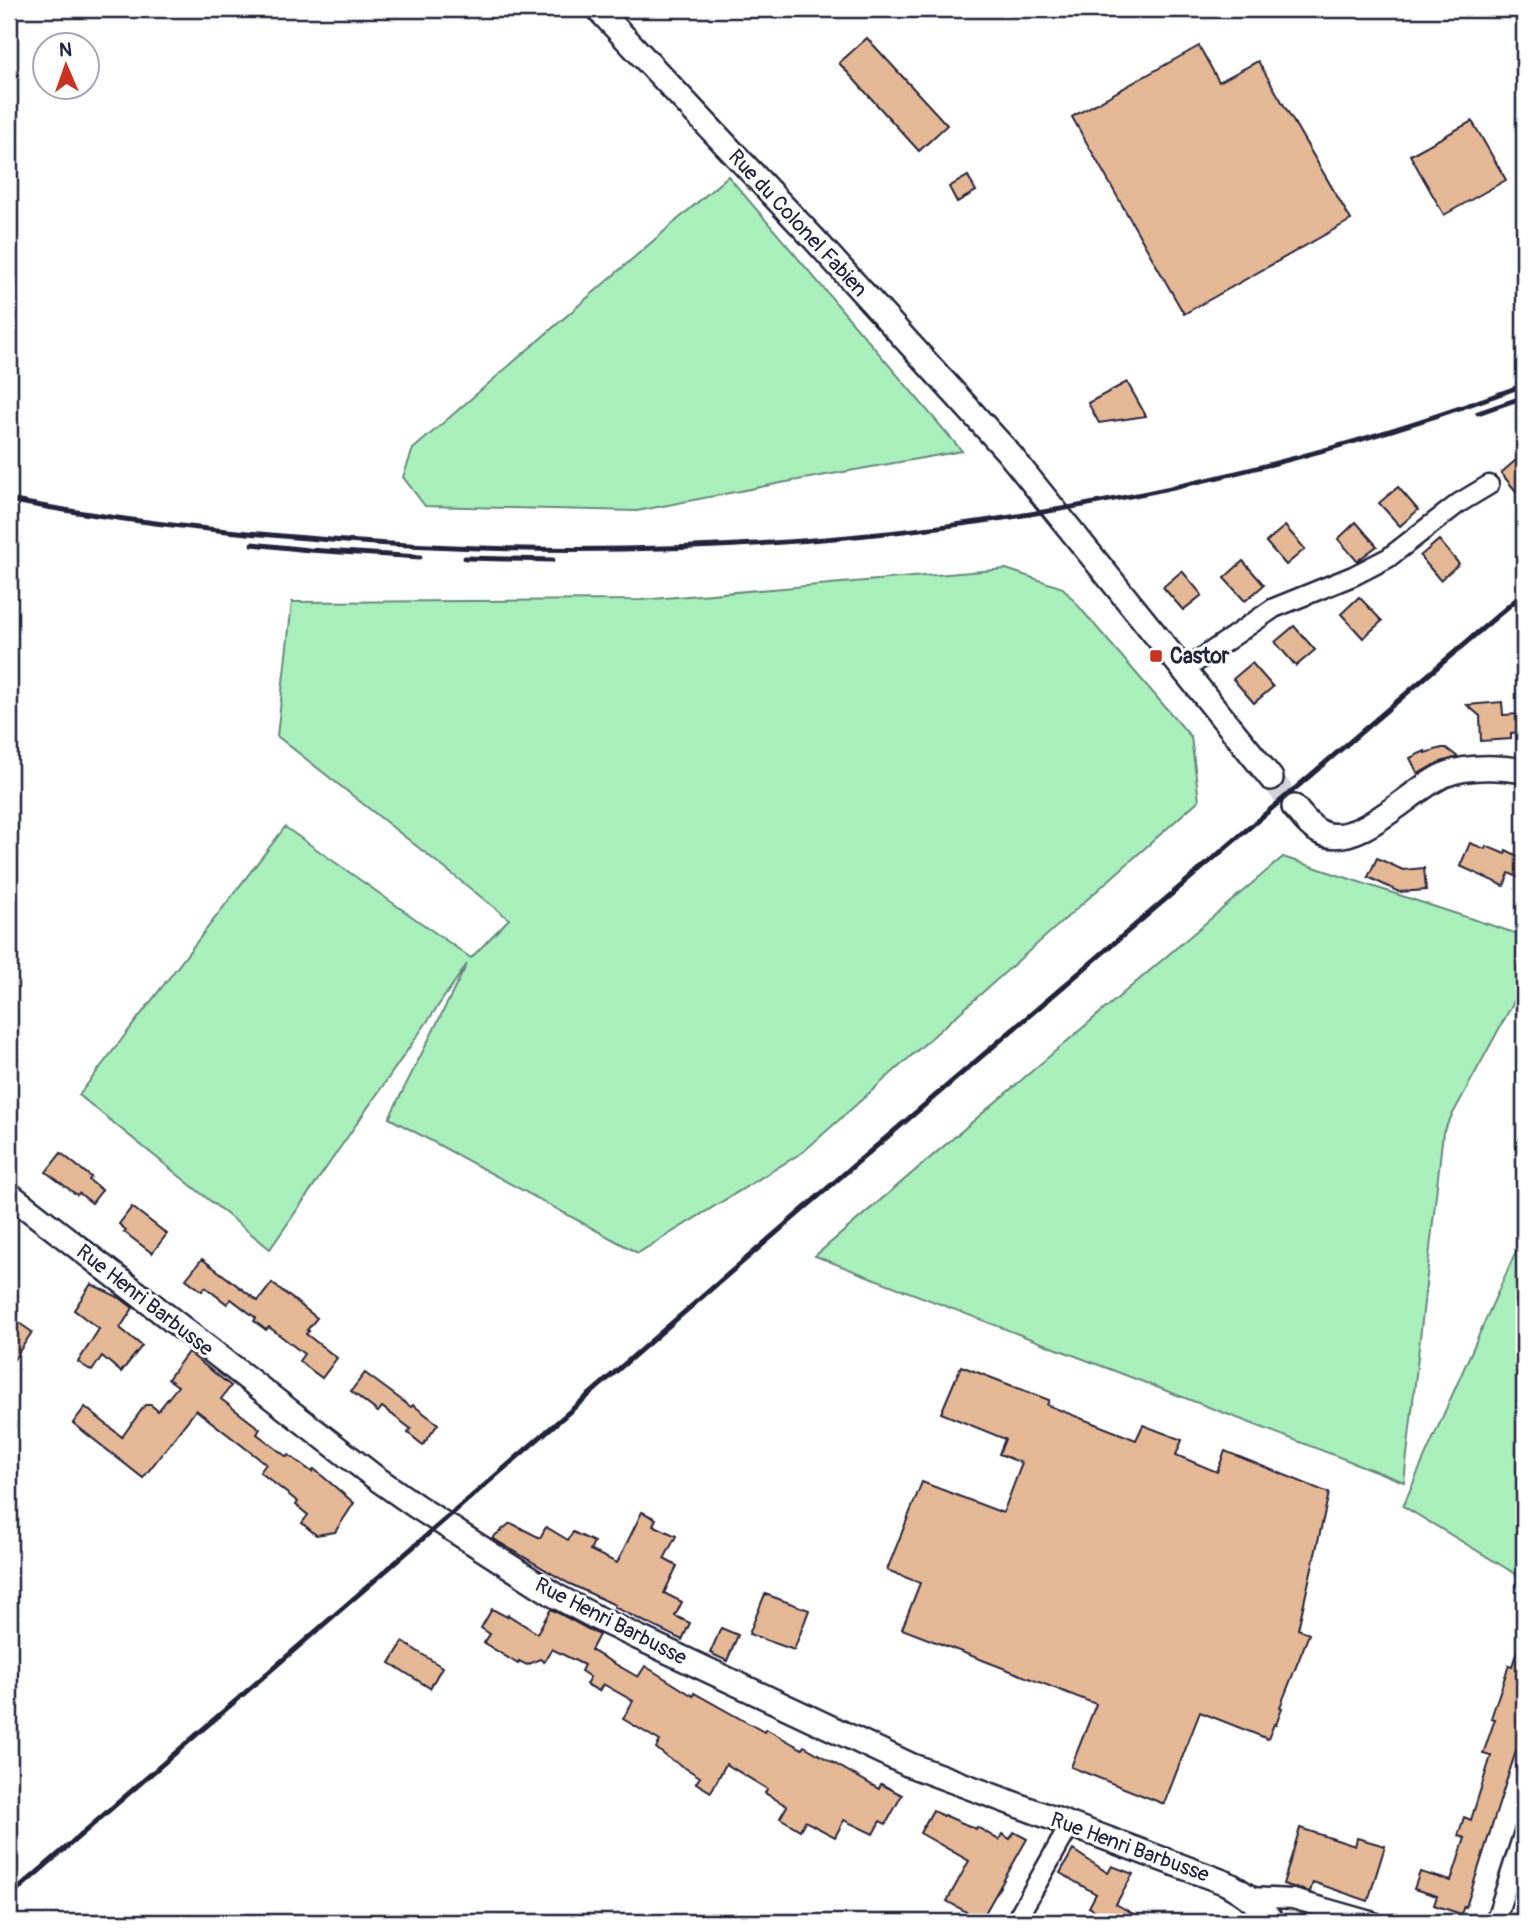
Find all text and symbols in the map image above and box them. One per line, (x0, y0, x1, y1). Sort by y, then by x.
north arrow (32, 32, 102, 102)
text: N (59, 38, 72, 62)
street label: Rue du Colonel Fabien (722, 144, 873, 303)
place label: Castor (1170, 643, 1230, 670)
marker: Castor (1148, 648, 1164, 664)
street label: Rue Henri Barbusse (71, 1238, 219, 1363)
street label: Rue Henri Barbusse (530, 1572, 692, 1672)
street label: Rue Henri Barbusse (1047, 1806, 1213, 1889)

